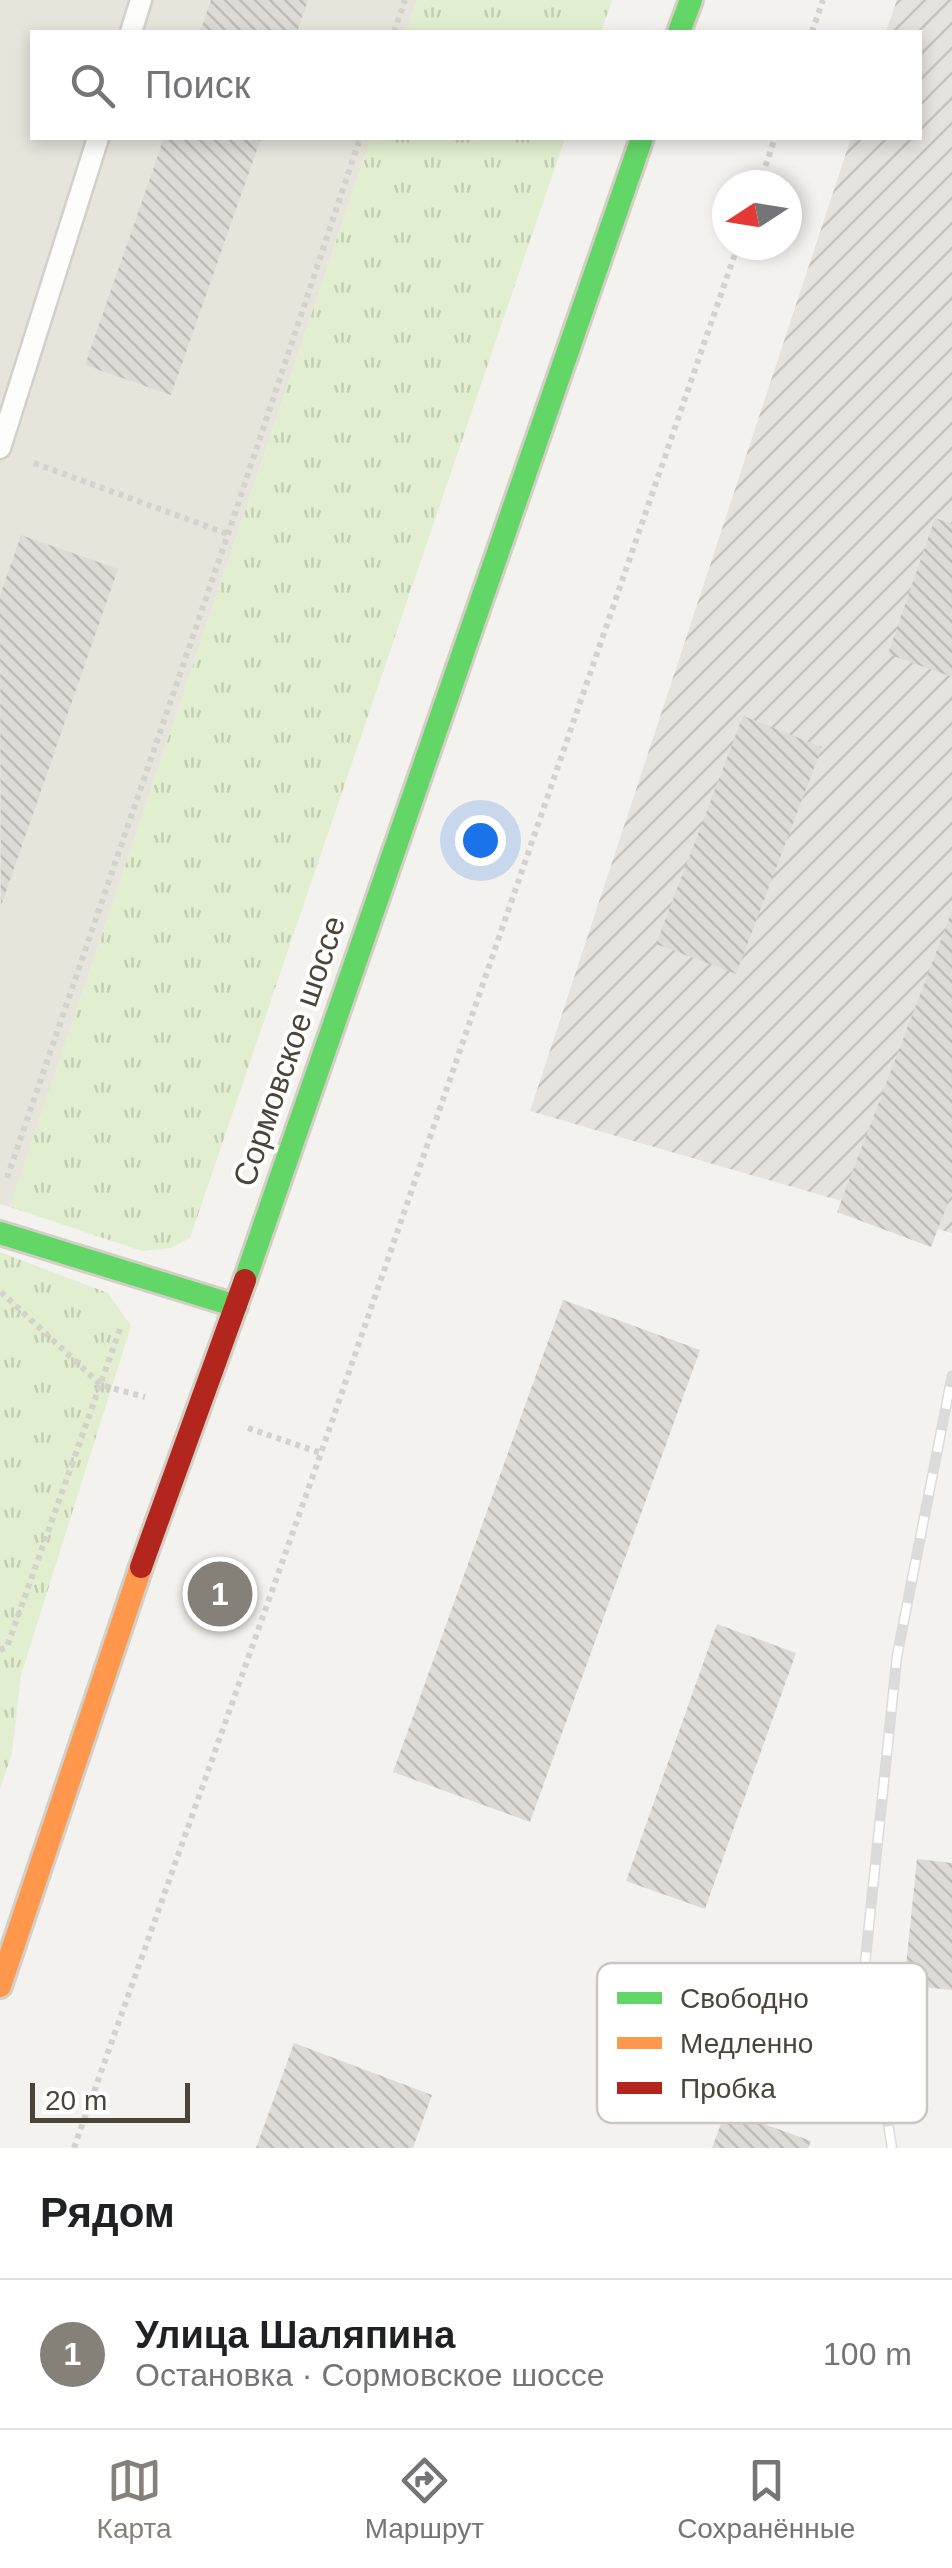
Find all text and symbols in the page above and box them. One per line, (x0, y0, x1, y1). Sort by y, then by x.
search box (30, 30, 922, 140)
icon: search (65, 58, 120, 113)
text: Поиск (145, 64, 250, 106)
north arrow (712, 170, 802, 260)
your location (455, 815, 506, 866)
street label: Сормовское шоссе (226, 911, 352, 1191)
pin: 1 (188, 1556, 252, 1632)
legend (597, 1963, 927, 2123)
text: Свободно (680, 1983, 809, 2014)
text: Медленно (680, 2028, 813, 2059)
text: Пробка (680, 2073, 776, 2104)
scale bar (30, 2078, 190, 2122)
text: 20 m (45, 2085, 107, 2116)
text: Рядом (40, 2189, 175, 2236)
text: Улица Шаляпина (135, 2314, 455, 2356)
text: 1 (64, 2336, 81, 2372)
text: 100 m (823, 2336, 912, 2372)
text: Остановка · Сормовское шоссе (135, 2357, 605, 2393)
tab: Карта (97, 2453, 172, 2545)
tab: Маршрут (365, 2453, 484, 2545)
tab: Сохранённые (677, 2453, 855, 2545)

